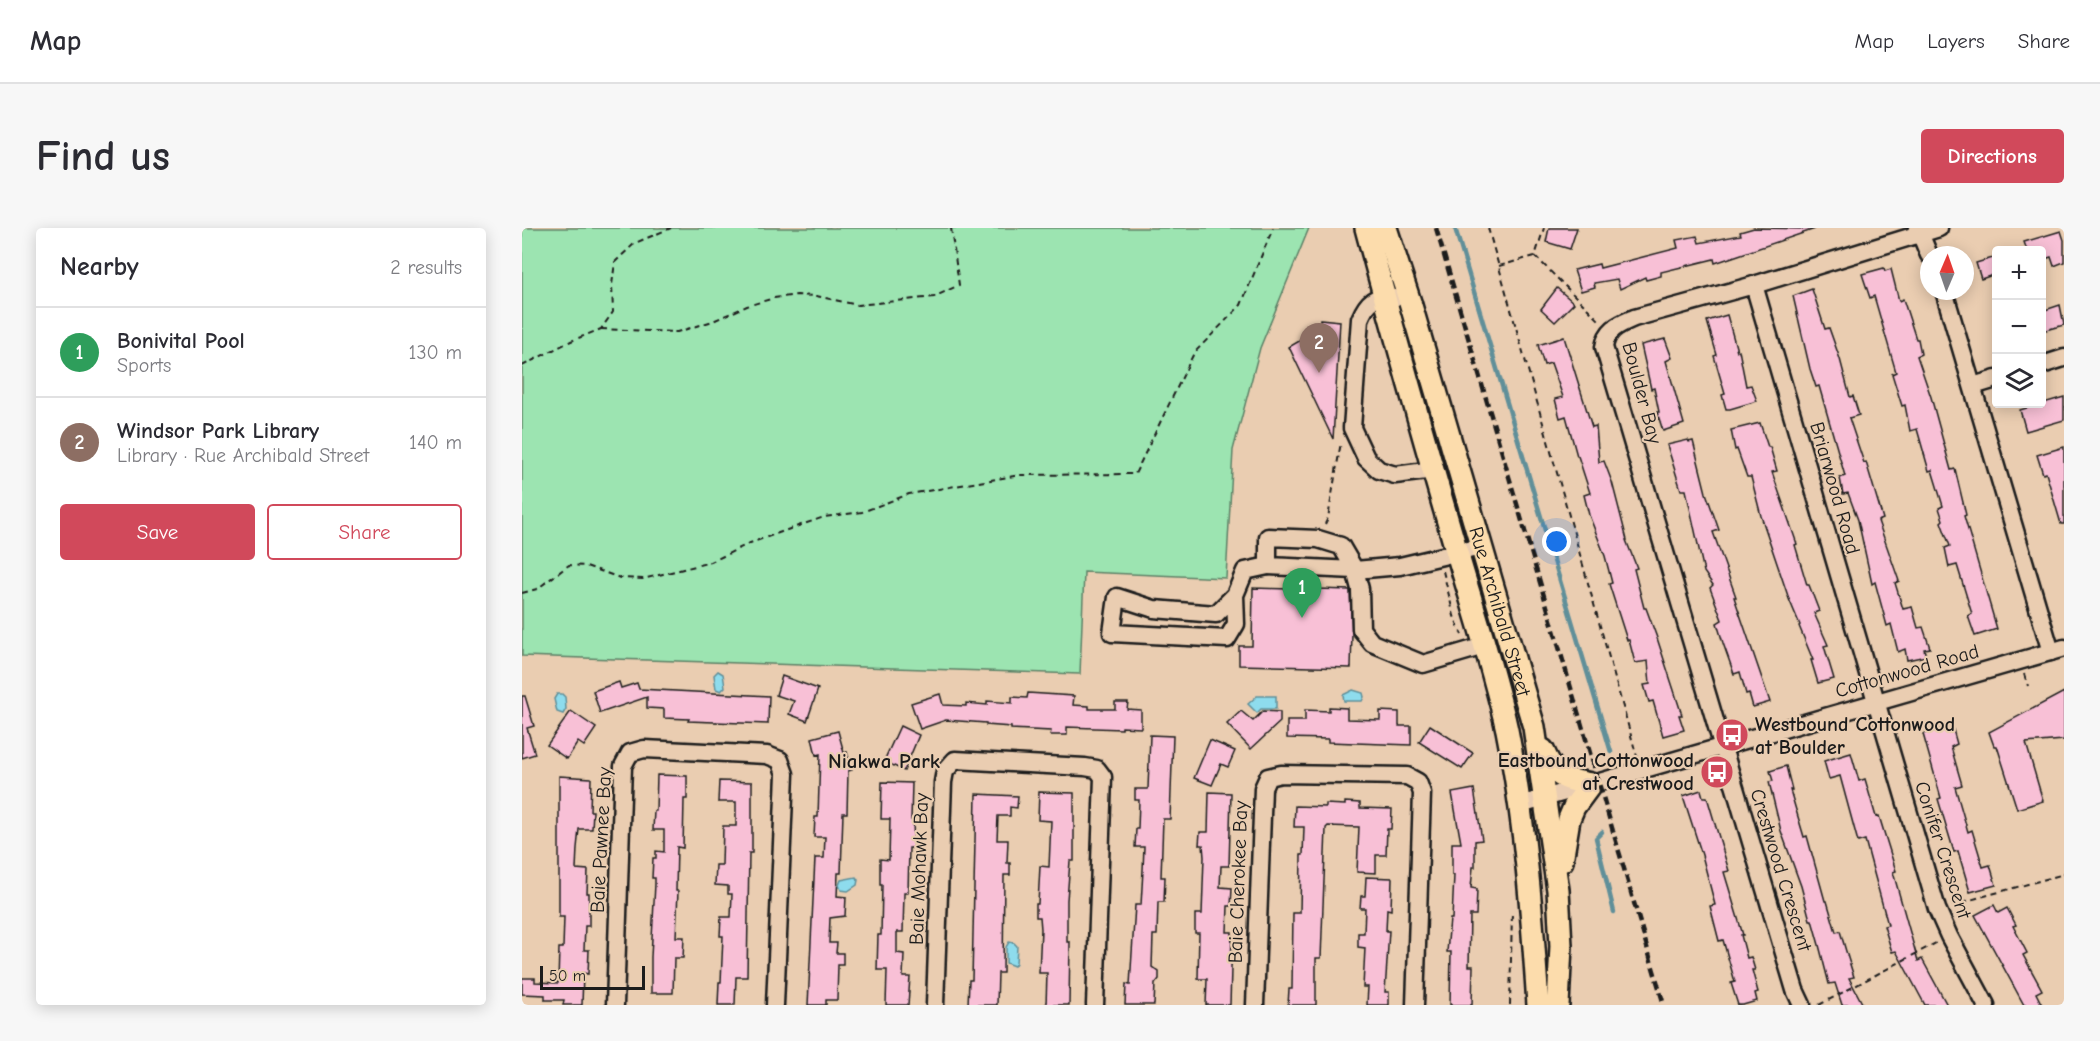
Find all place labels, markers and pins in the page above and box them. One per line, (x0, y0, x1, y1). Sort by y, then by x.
pin: 2 (1300, 324, 1338, 373)
pin: 1 (1282, 568, 1322, 618)
place label: Westbound Cottonwood at Boulder (1755, 713, 1955, 759)
bus stop icon: Westbound Cottonwood at Boulder (1714, 717, 1750, 753)
place label: Eastbound Cottonwood at Crestwood (1498, 749, 1694, 795)
bus stop icon: Eastbound Cottonwood at Crestwood (1699, 754, 1735, 790)

